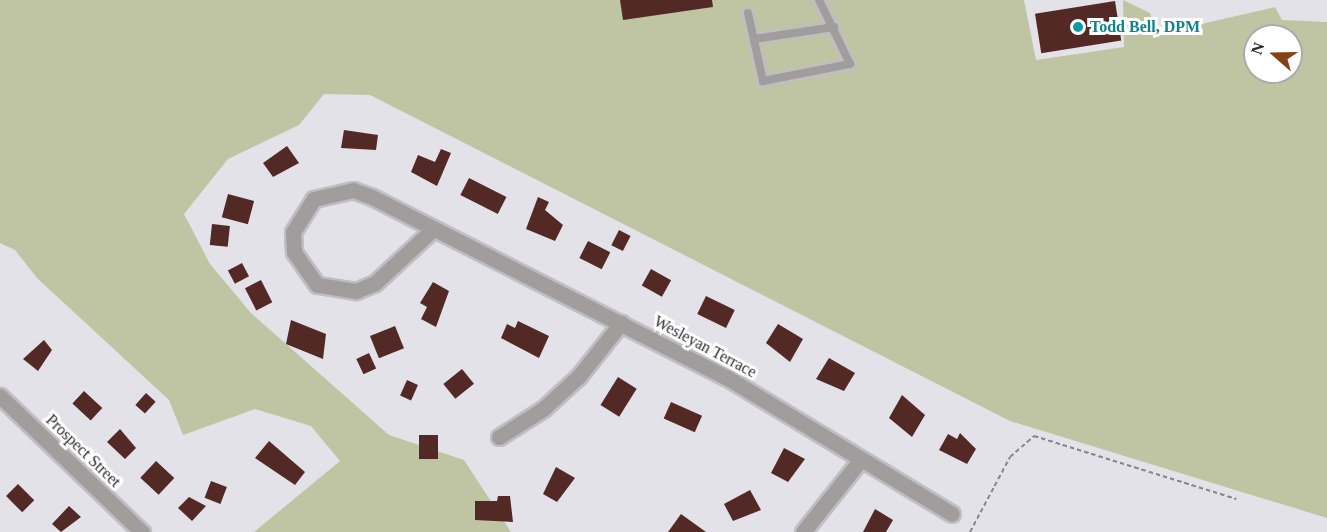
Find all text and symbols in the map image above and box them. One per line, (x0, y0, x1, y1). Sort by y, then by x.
place label: Todd Bell, DPM (1090, 17, 1200, 37)
marker: Todd Bell, DPM (1071, 20, 1085, 34)
north arrow (1243, 24, 1303, 84)
text: N (1248, 40, 1267, 57)
street label: Wesleyan Terrace (650, 312, 760, 382)
street label: Prospect Street (42, 411, 124, 491)

